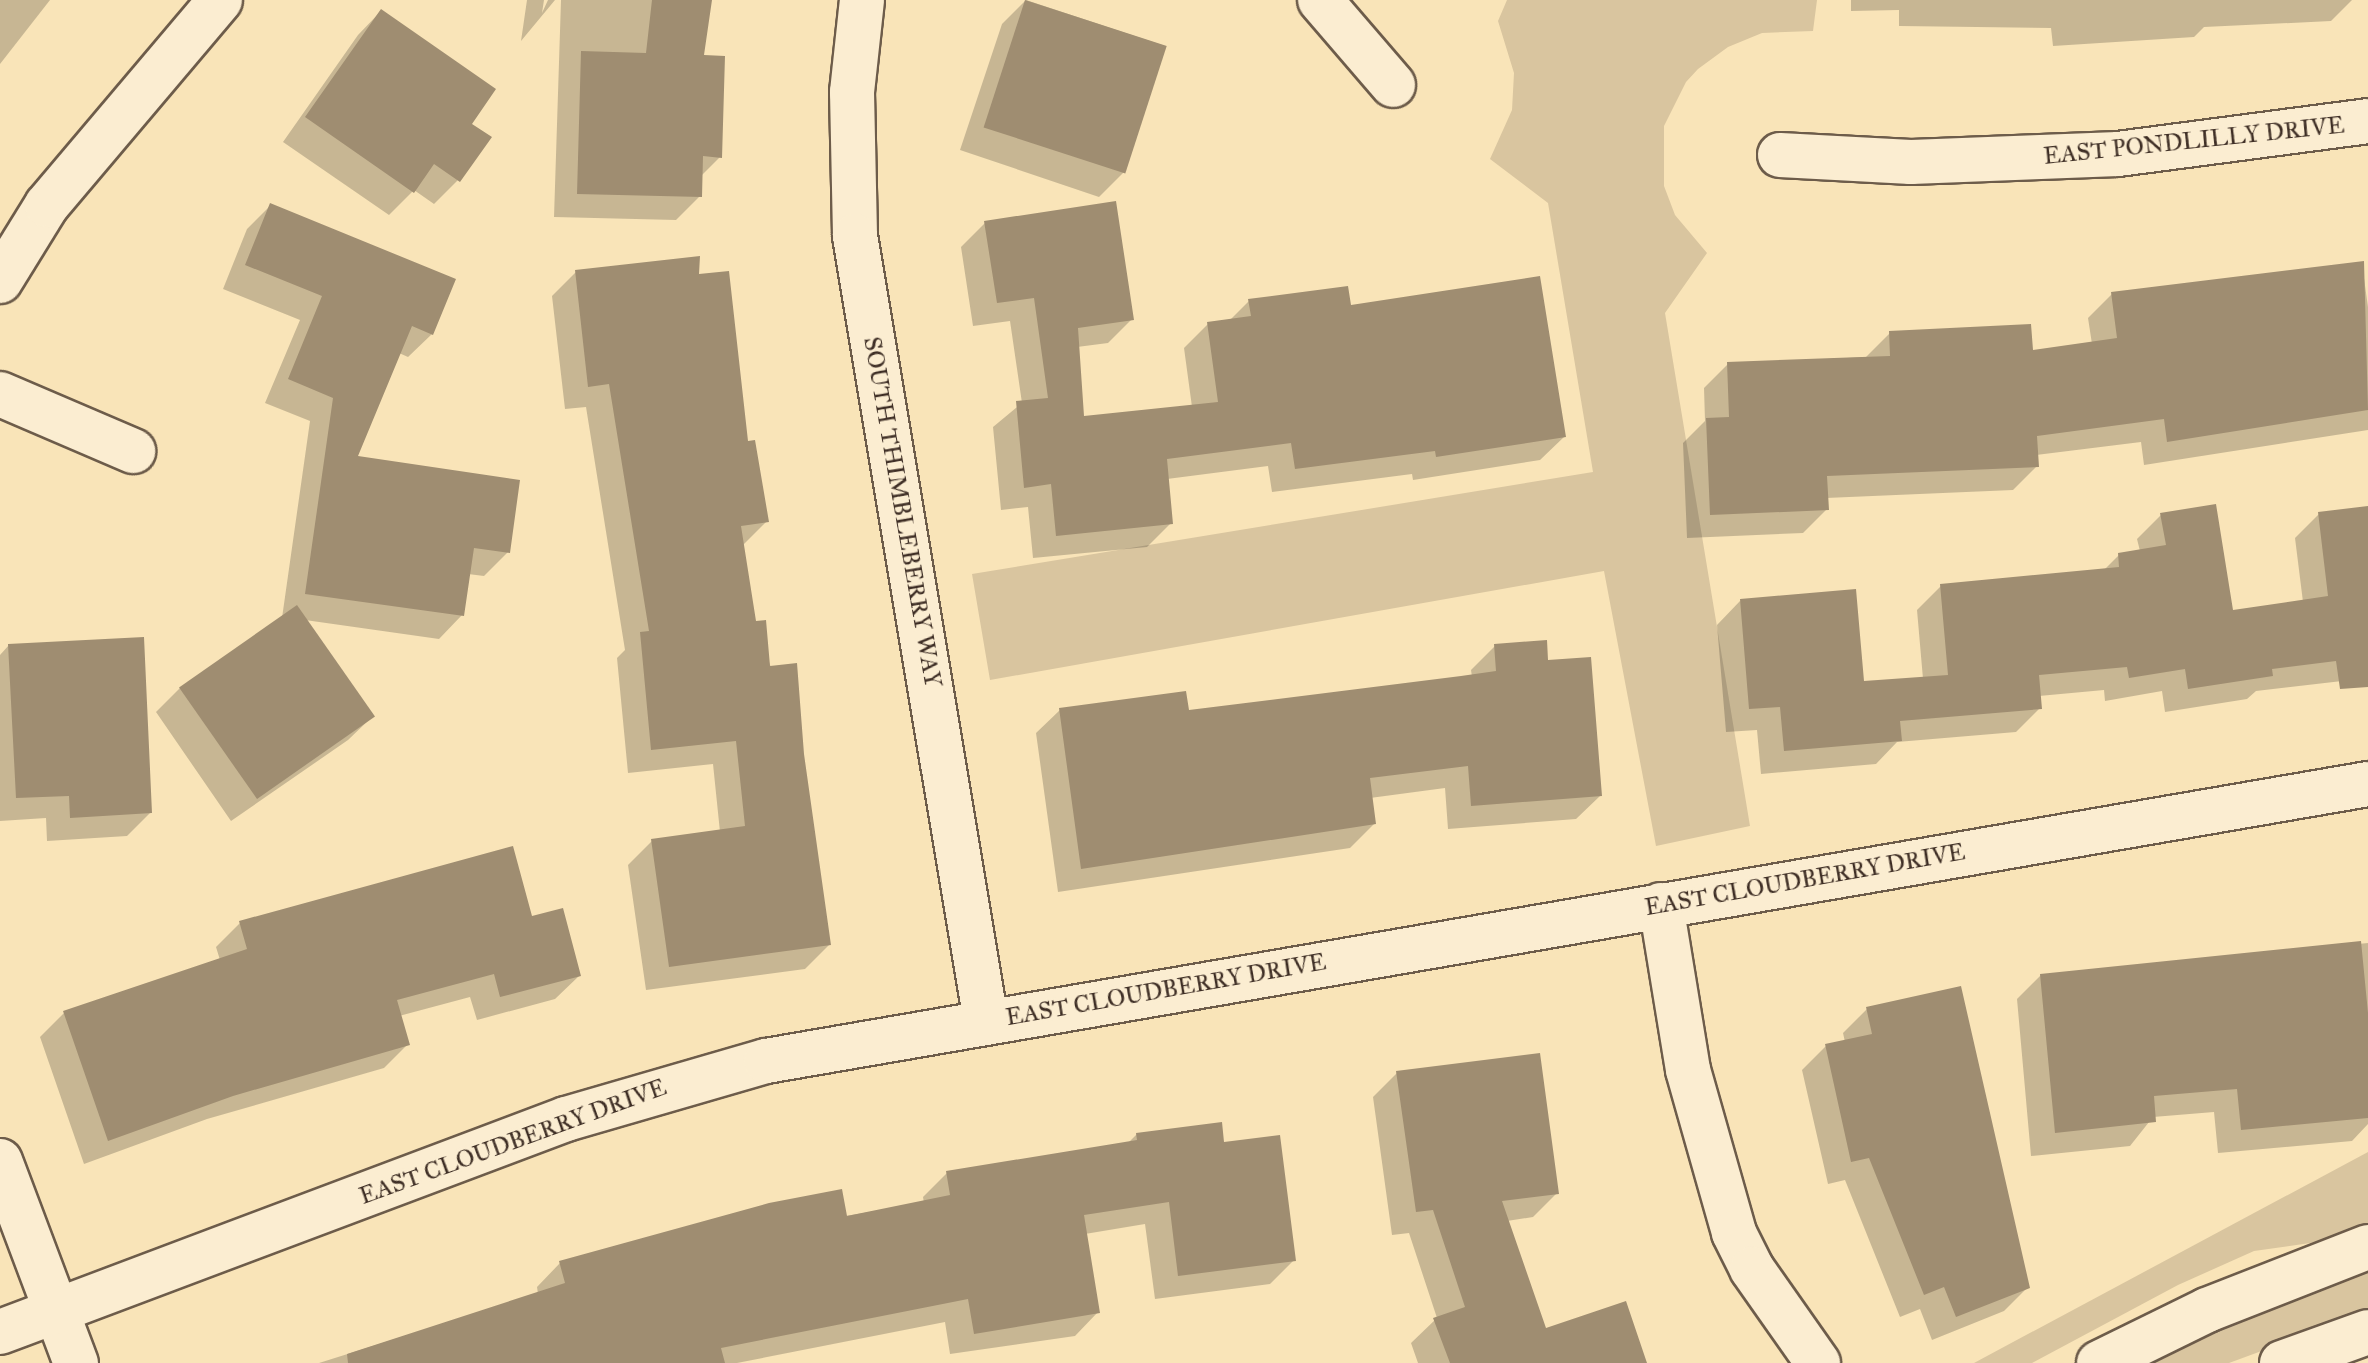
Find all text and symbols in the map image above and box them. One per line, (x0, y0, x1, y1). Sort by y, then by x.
street label: EAST PONDLILLY DRIVE (2042, 111, 2346, 171)
street label: SOUTH THIMBLEBERRY WAY (857, 335, 947, 689)
street label: EAST CLOUDBERRY DRIVE (1643, 838, 1967, 922)
street label: EAST CLOUDBERRY DRIVE (1004, 948, 1328, 1032)
street label: EAST CLOUDBERRY DRIVE (355, 1073, 671, 1211)

